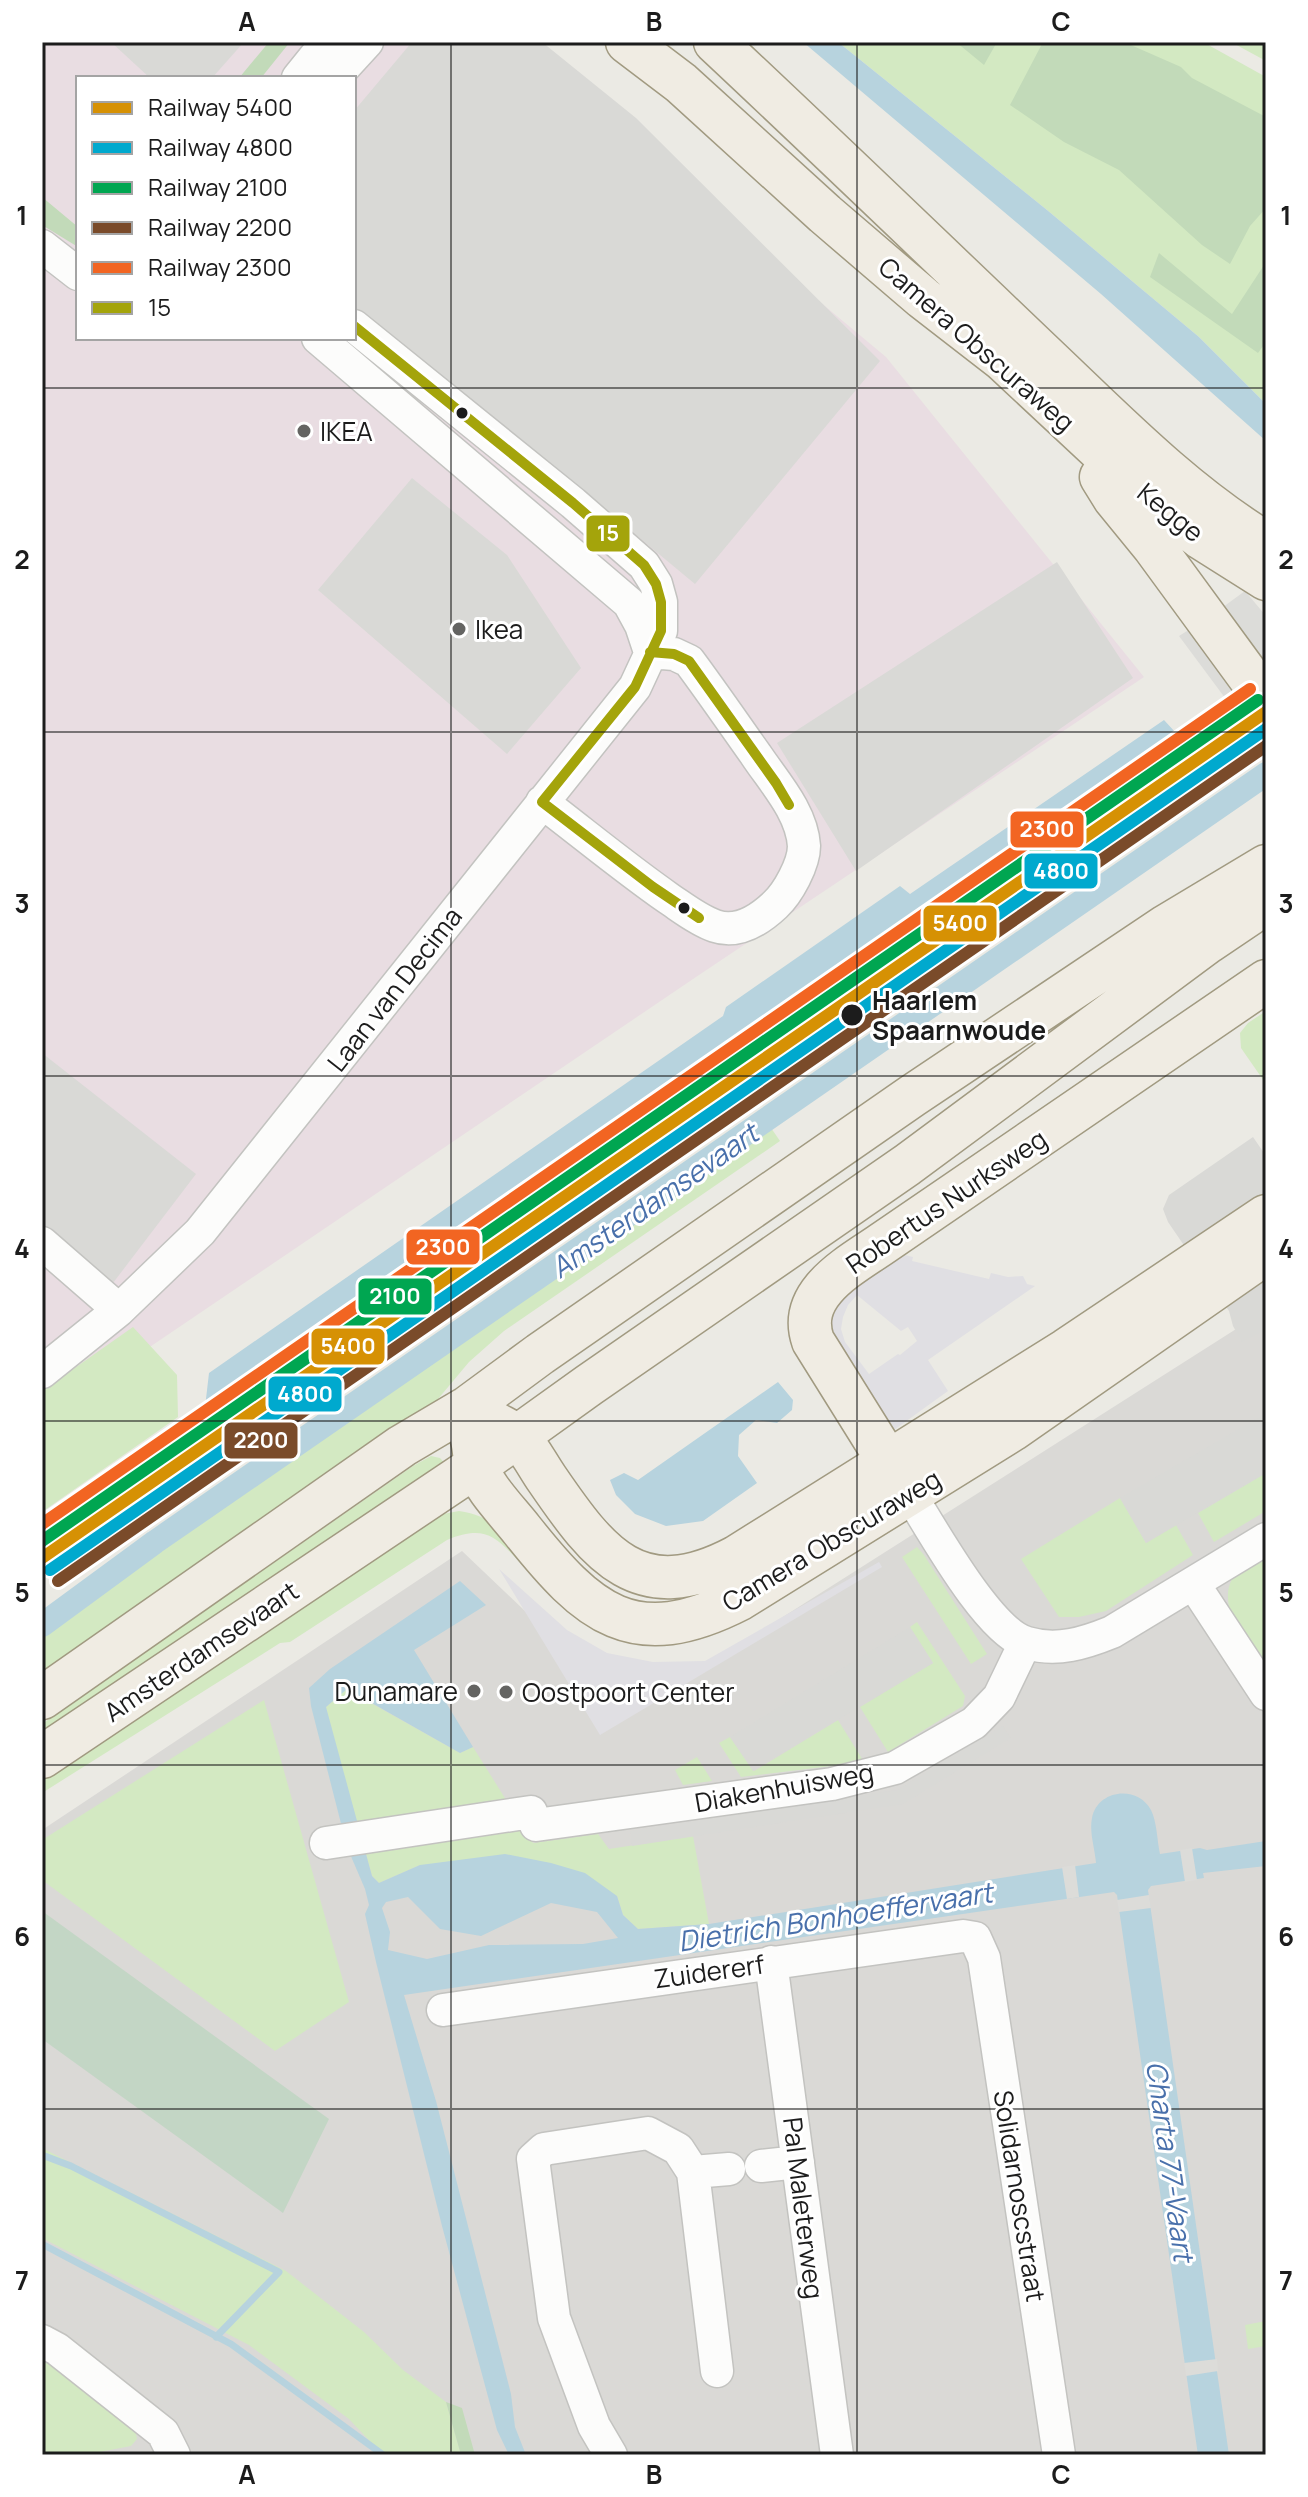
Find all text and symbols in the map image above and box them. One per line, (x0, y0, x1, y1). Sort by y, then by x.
text: A (238, 3, 256, 39)
text: B (646, 3, 662, 39)
text: C (1051, 3, 1071, 39)
legend (76, 76, 356, 340)
text: Railway 5400 (148, 90, 293, 123)
text: Railway 4800 (148, 130, 293, 163)
text: Railway 2100 (148, 170, 288, 203)
text: 1 (16, 197, 28, 233)
text: 1 (1280, 197, 1292, 233)
text: Railway 2200 (148, 210, 292, 243)
street label: Camera Obscuraweg (871, 249, 1083, 439)
text: Railway 2300 (148, 250, 292, 283)
text: 15 (148, 290, 171, 323)
unlabelled marker (454, 405, 470, 421)
place label: IKEA (320, 413, 373, 449)
marker: IKEA (295, 422, 313, 440)
street label: Kegge (1130, 474, 1212, 550)
line badge: 15 (585, 514, 631, 553)
text: 15 (597, 518, 619, 548)
text: 2 (14, 541, 30, 577)
text: 2 (1278, 541, 1294, 577)
place label: Ikea (475, 611, 523, 647)
marker: Ikea (450, 620, 468, 638)
line badge: 2300 (1009, 810, 1085, 849)
text: 2300 (1020, 814, 1074, 844)
line badge: 4800 (1023, 852, 1099, 890)
text: 4800 (1033, 856, 1089, 886)
text: 3 (14, 885, 30, 921)
text: 3 (1278, 885, 1294, 921)
street label: Laan van Decima (318, 899, 470, 1079)
unlabelled marker (676, 900, 692, 916)
line badge: 5400 (922, 904, 998, 943)
text: 5400 (932, 908, 988, 938)
place label: Haarlem Spaarnwoude (872, 982, 1046, 1048)
marker: Haarlem Spaarnwoude (839, 1002, 865, 1028)
water label: Amsterdamsevaart (543, 1113, 768, 1286)
street label: Robertus Nurksweg (839, 1120, 1053, 1282)
line badge: 2300 (405, 1228, 481, 1266)
text: 4 (14, 1230, 30, 1266)
text: 4 (1278, 1230, 1294, 1266)
text: 2300 (416, 1232, 470, 1262)
line badge: 2100 (357, 1277, 433, 1316)
text: 2100 (369, 1281, 421, 1311)
line badge: 5400 (310, 1327, 386, 1366)
text: 5400 (320, 1331, 376, 1361)
line badge: 4800 (267, 1375, 343, 1413)
text: 4800 (277, 1379, 333, 1409)
line badge: 2200 (223, 1421, 299, 1460)
text: 2200 (233, 1425, 289, 1455)
street label: Camera Obscuraweg (715, 1460, 947, 1620)
street label: Amsterdamsevaart (97, 1572, 305, 1730)
text: 5 (14, 1574, 30, 1610)
text: 5 (1278, 1574, 1294, 1610)
place label: Dunamare (334, 1673, 458, 1709)
place label: Oostpoort Center (522, 1674, 735, 1710)
marker: Dunamare (465, 1682, 483, 1700)
marker: Oostpoort Center (497, 1683, 515, 1701)
street label: Diakenhuisweg (692, 1754, 876, 1820)
water label: Dietrich Bonhoeffervaart (675, 1872, 997, 1960)
text: 6 (14, 1918, 30, 1954)
text: 6 (1278, 1918, 1294, 1954)
street label: Zuidererf (652, 1945, 766, 1997)
water label: Charta 77-Vaart (1138, 2058, 1204, 2266)
street label: Solidarnoscstraat (986, 2088, 1054, 2304)
street label: Pal Maleterweg (775, 2115, 833, 2301)
text: 7 (15, 2262, 29, 2298)
text: 7 (1279, 2262, 1293, 2298)
text: A (238, 2456, 256, 2492)
text: B (646, 2456, 662, 2492)
text: C (1051, 2456, 1071, 2492)

